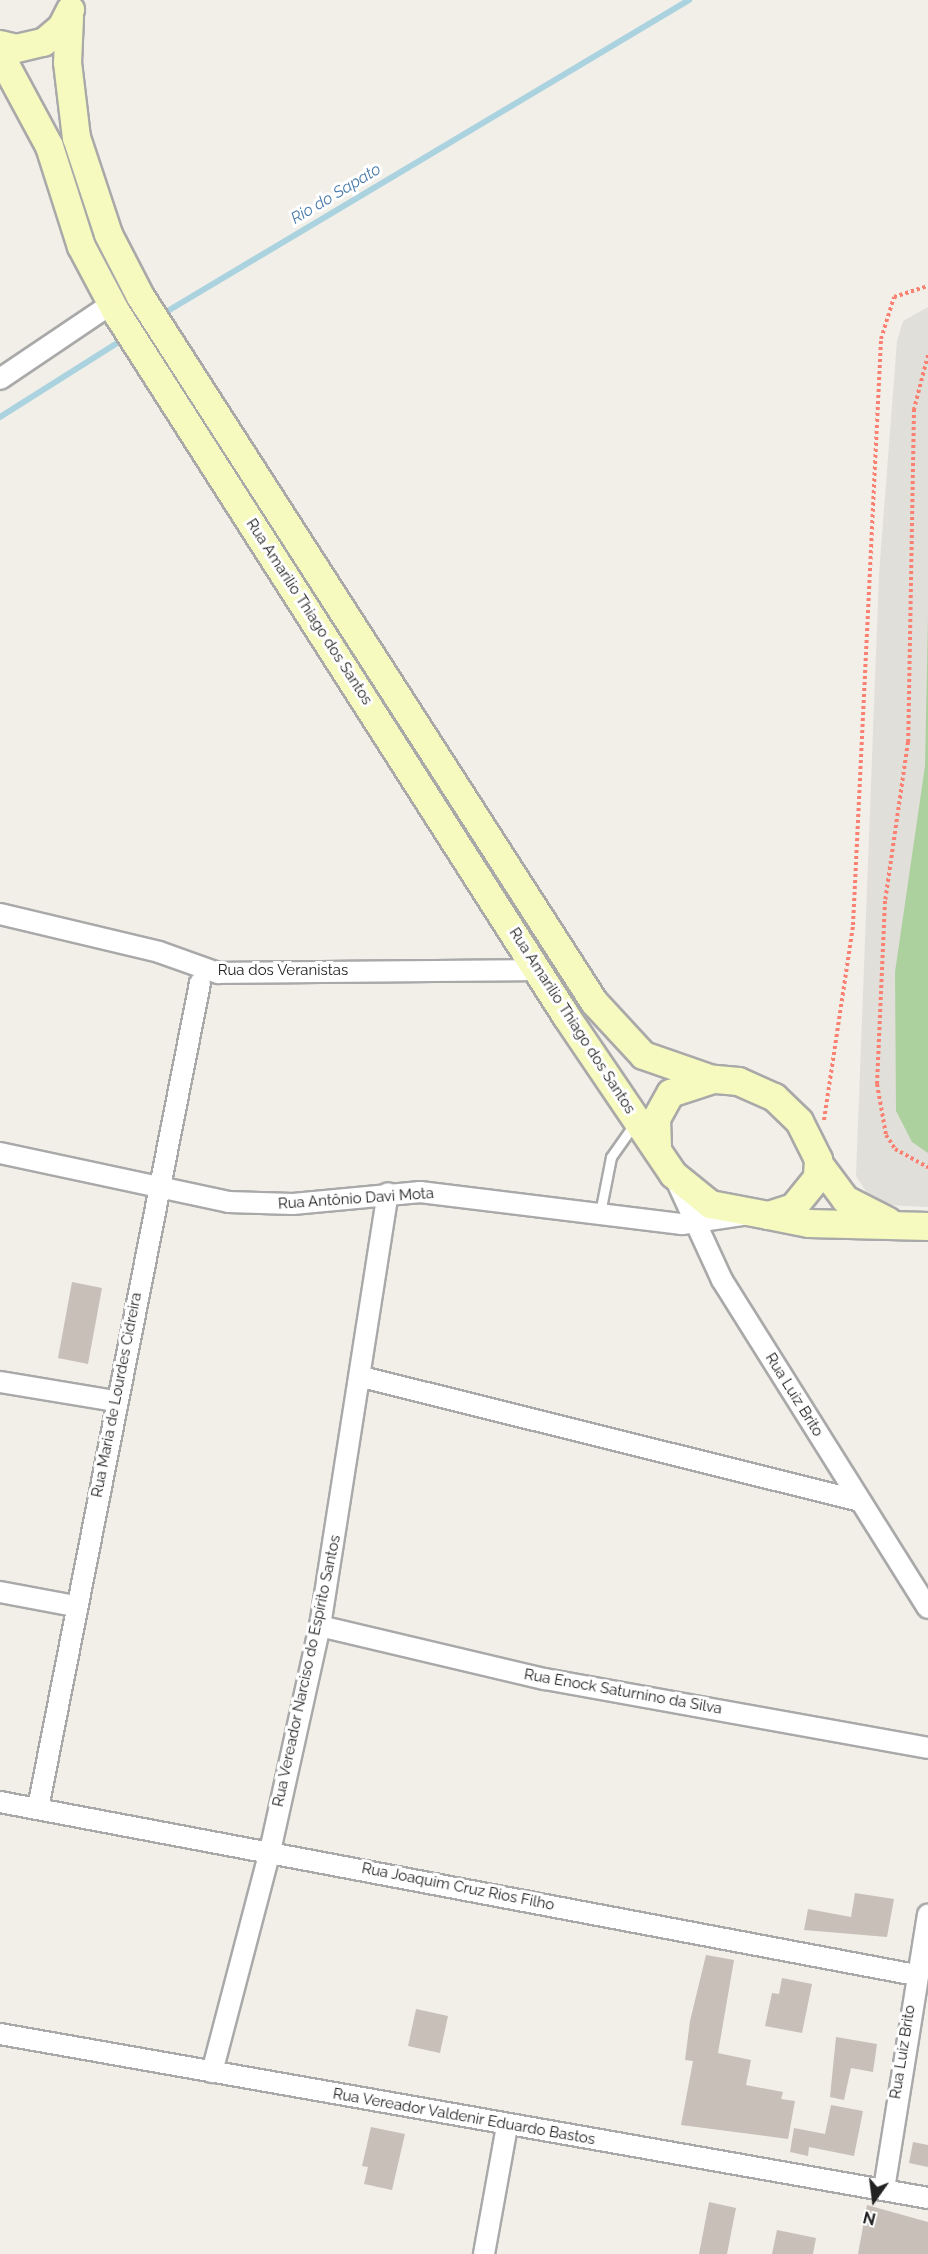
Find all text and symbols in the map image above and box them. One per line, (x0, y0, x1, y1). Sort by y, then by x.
water label: Rio do Sapato (288, 160, 384, 228)
street label: Rua Amarilio Thiago dos Santos (242, 515, 376, 709)
street label: Rua Amarilio Thiago dos Santos (505, 924, 639, 1118)
street label: Rua dos Veranistas (217, 962, 349, 980)
street label: Rua Antônio Davi Mota (277, 1185, 435, 1213)
street label: Rua Maria de Lourdes Cidreira (88, 1291, 146, 1499)
street label: Rua Luiz Brito (761, 1350, 827, 1440)
street label: Rua Vereador Narciso do Espírito Santos (269, 1533, 345, 1809)
street label: Rua Enock Saturnino da Silva (523, 1666, 723, 1718)
street label: Rua Joaquim Cruz Rios Filho (360, 1859, 556, 1915)
street label: Rua Luiz Brito (887, 2004, 919, 2100)
street label: Rua Vereador Valdenir Eduardo Bastos (331, 2085, 597, 2149)
north arrow (844, 2170, 904, 2230)
text: N (861, 2207, 878, 2229)

